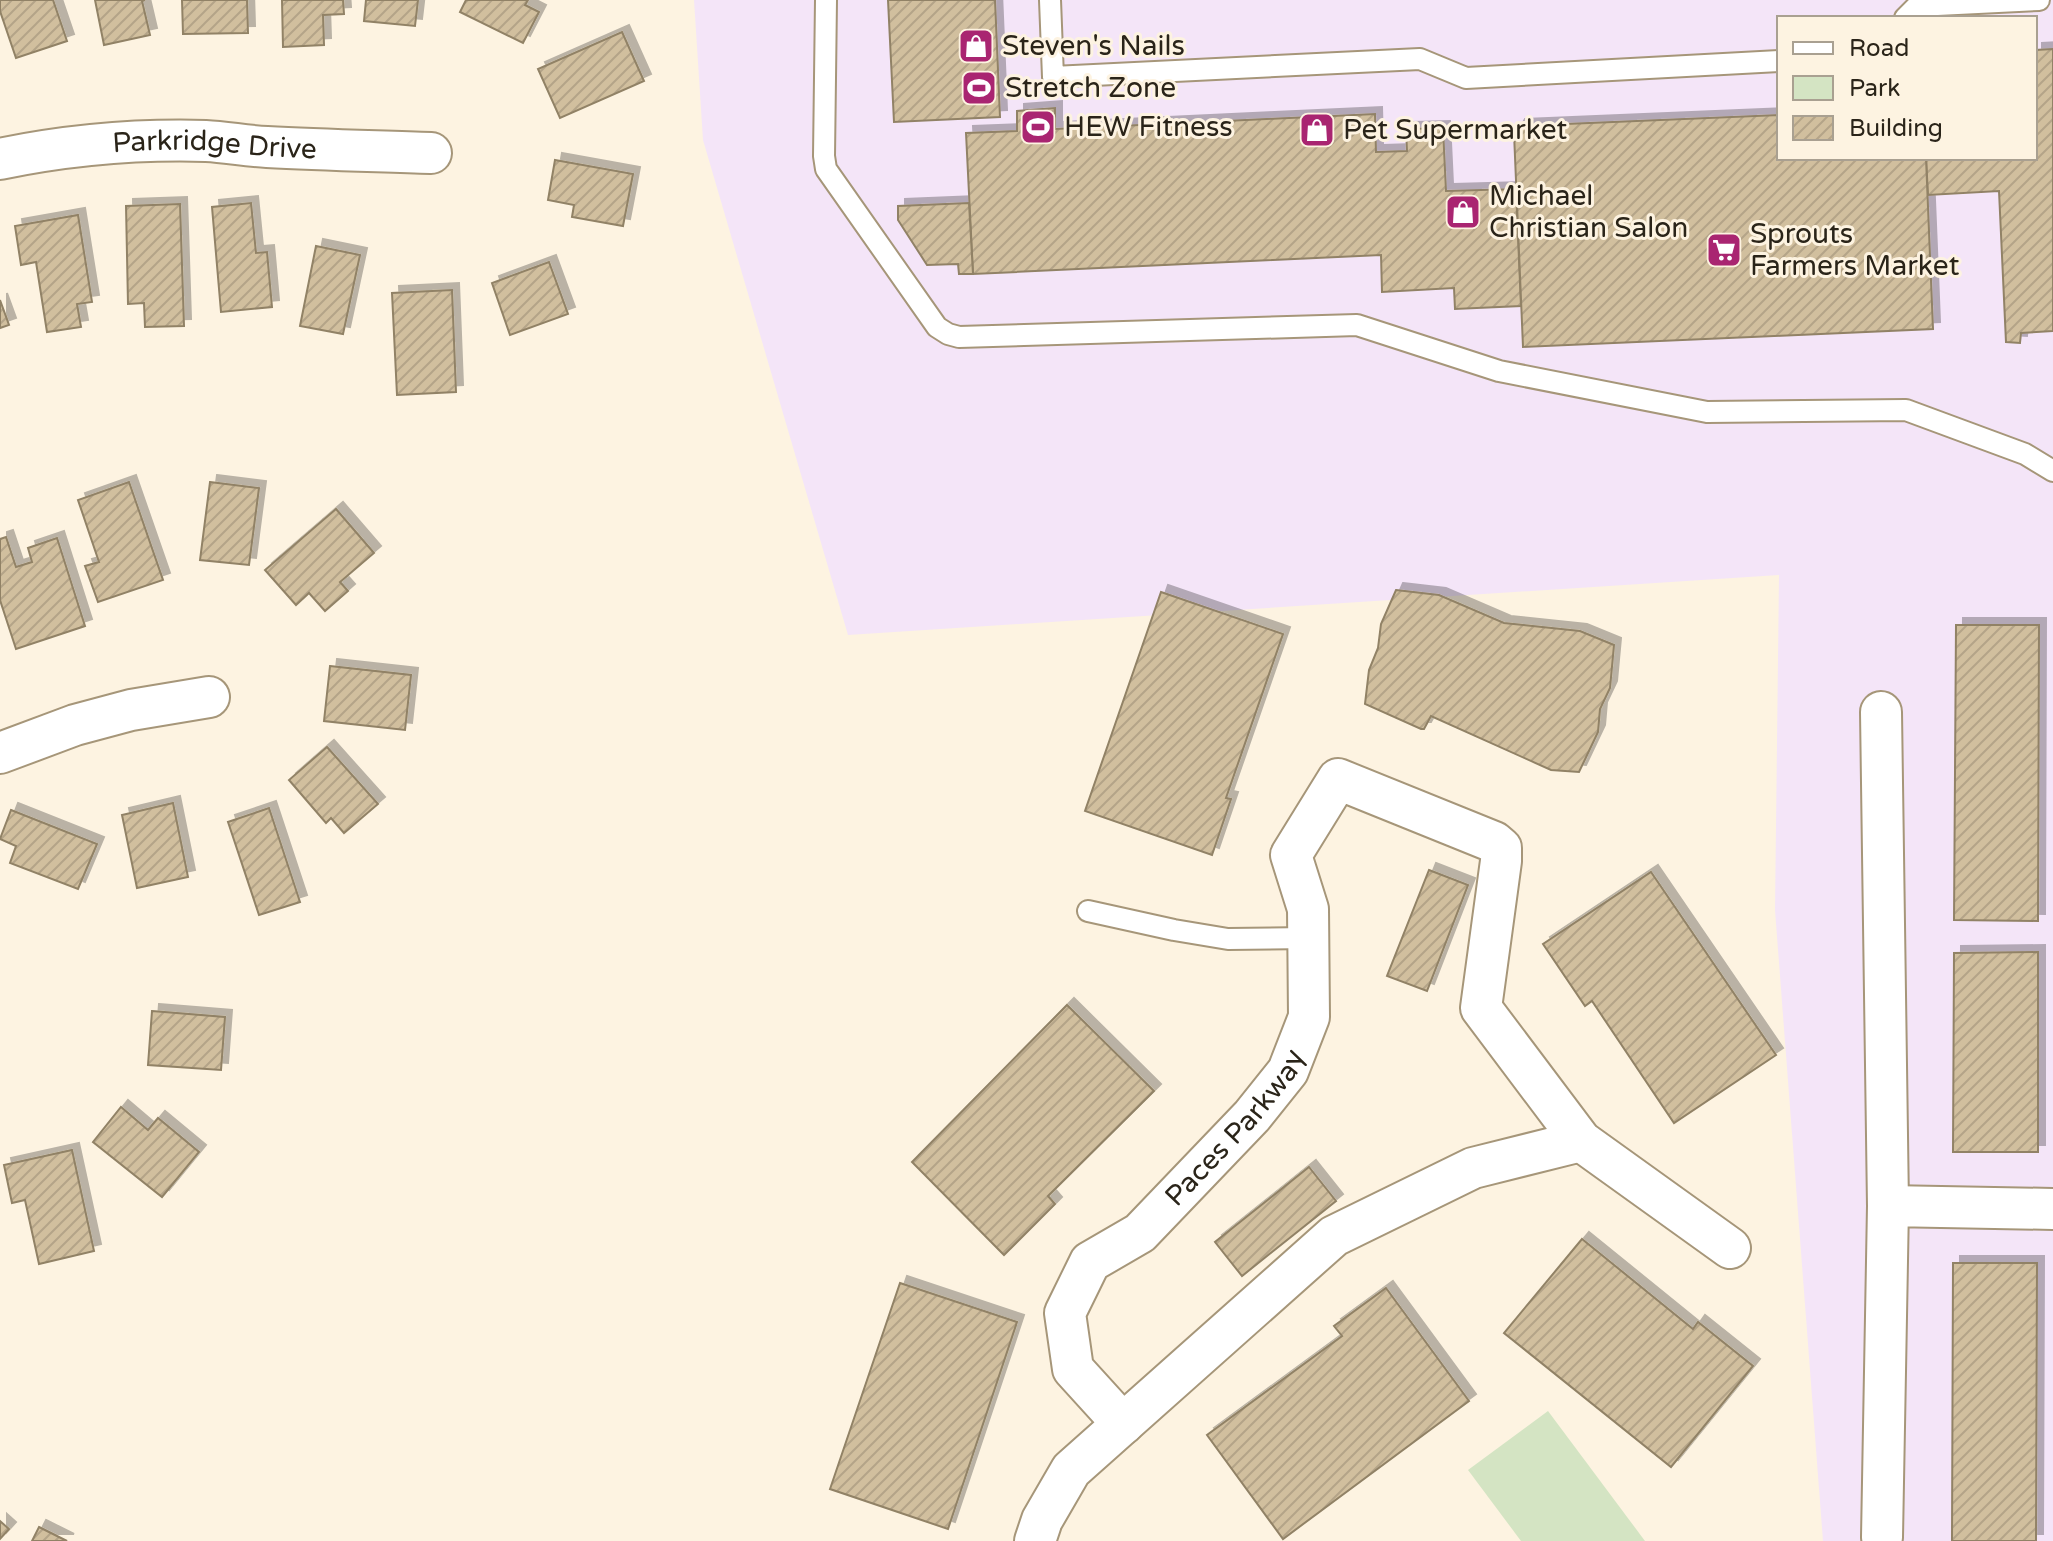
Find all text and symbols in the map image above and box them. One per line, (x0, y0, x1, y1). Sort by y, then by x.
legend (1777, 16, 2037, 160)
shop icon: Steven's Nails (957, 27, 995, 65)
place label: Steven's Nails (1002, 29, 1185, 63)
text: Road (1849, 34, 1909, 63)
sports icon: Stretch Zone (960, 69, 998, 107)
place label: Stretch Zone (1005, 71, 1176, 105)
text: Park (1849, 74, 1900, 103)
sports icon: HEW Fitness (1019, 108, 1057, 146)
place label: HEW Fitness (1064, 110, 1233, 144)
shop icon: Pet Supermarket (1298, 111, 1336, 149)
place label: Pet Supermarket (1343, 113, 1568, 147)
text: Building (1849, 114, 1943, 143)
street label: Parkridge Drive (111, 124, 318, 166)
place label: Michael Christian Salon (1489, 179, 1688, 245)
shop icon: Michael Christian Salon (1444, 193, 1482, 231)
place label: Sprouts Farmers Market (1750, 217, 1960, 283)
supermarket icon: Sprouts Farmers Market (1705, 231, 1743, 269)
street label: Paces Parkway (1158, 1045, 1312, 1213)

